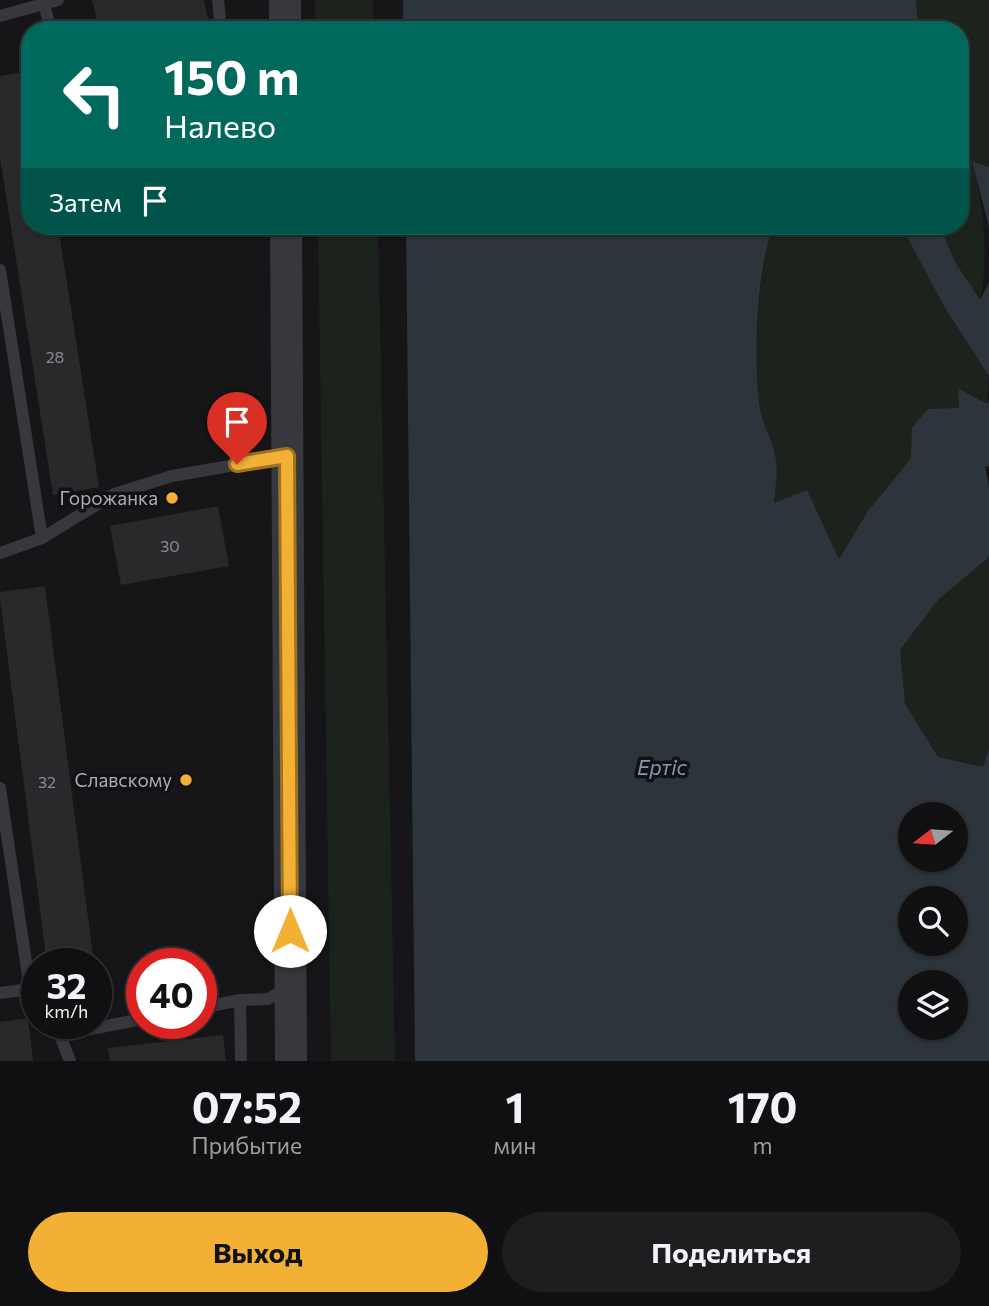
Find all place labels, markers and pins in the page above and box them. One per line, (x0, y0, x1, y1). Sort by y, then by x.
pin (207, 392, 267, 464)
place label: Горожанка (60, 486, 158, 509)
marker: Горожанка (164, 490, 180, 506)
place label: Славскому (74, 768, 172, 791)
marker: Славскому (178, 772, 194, 788)

